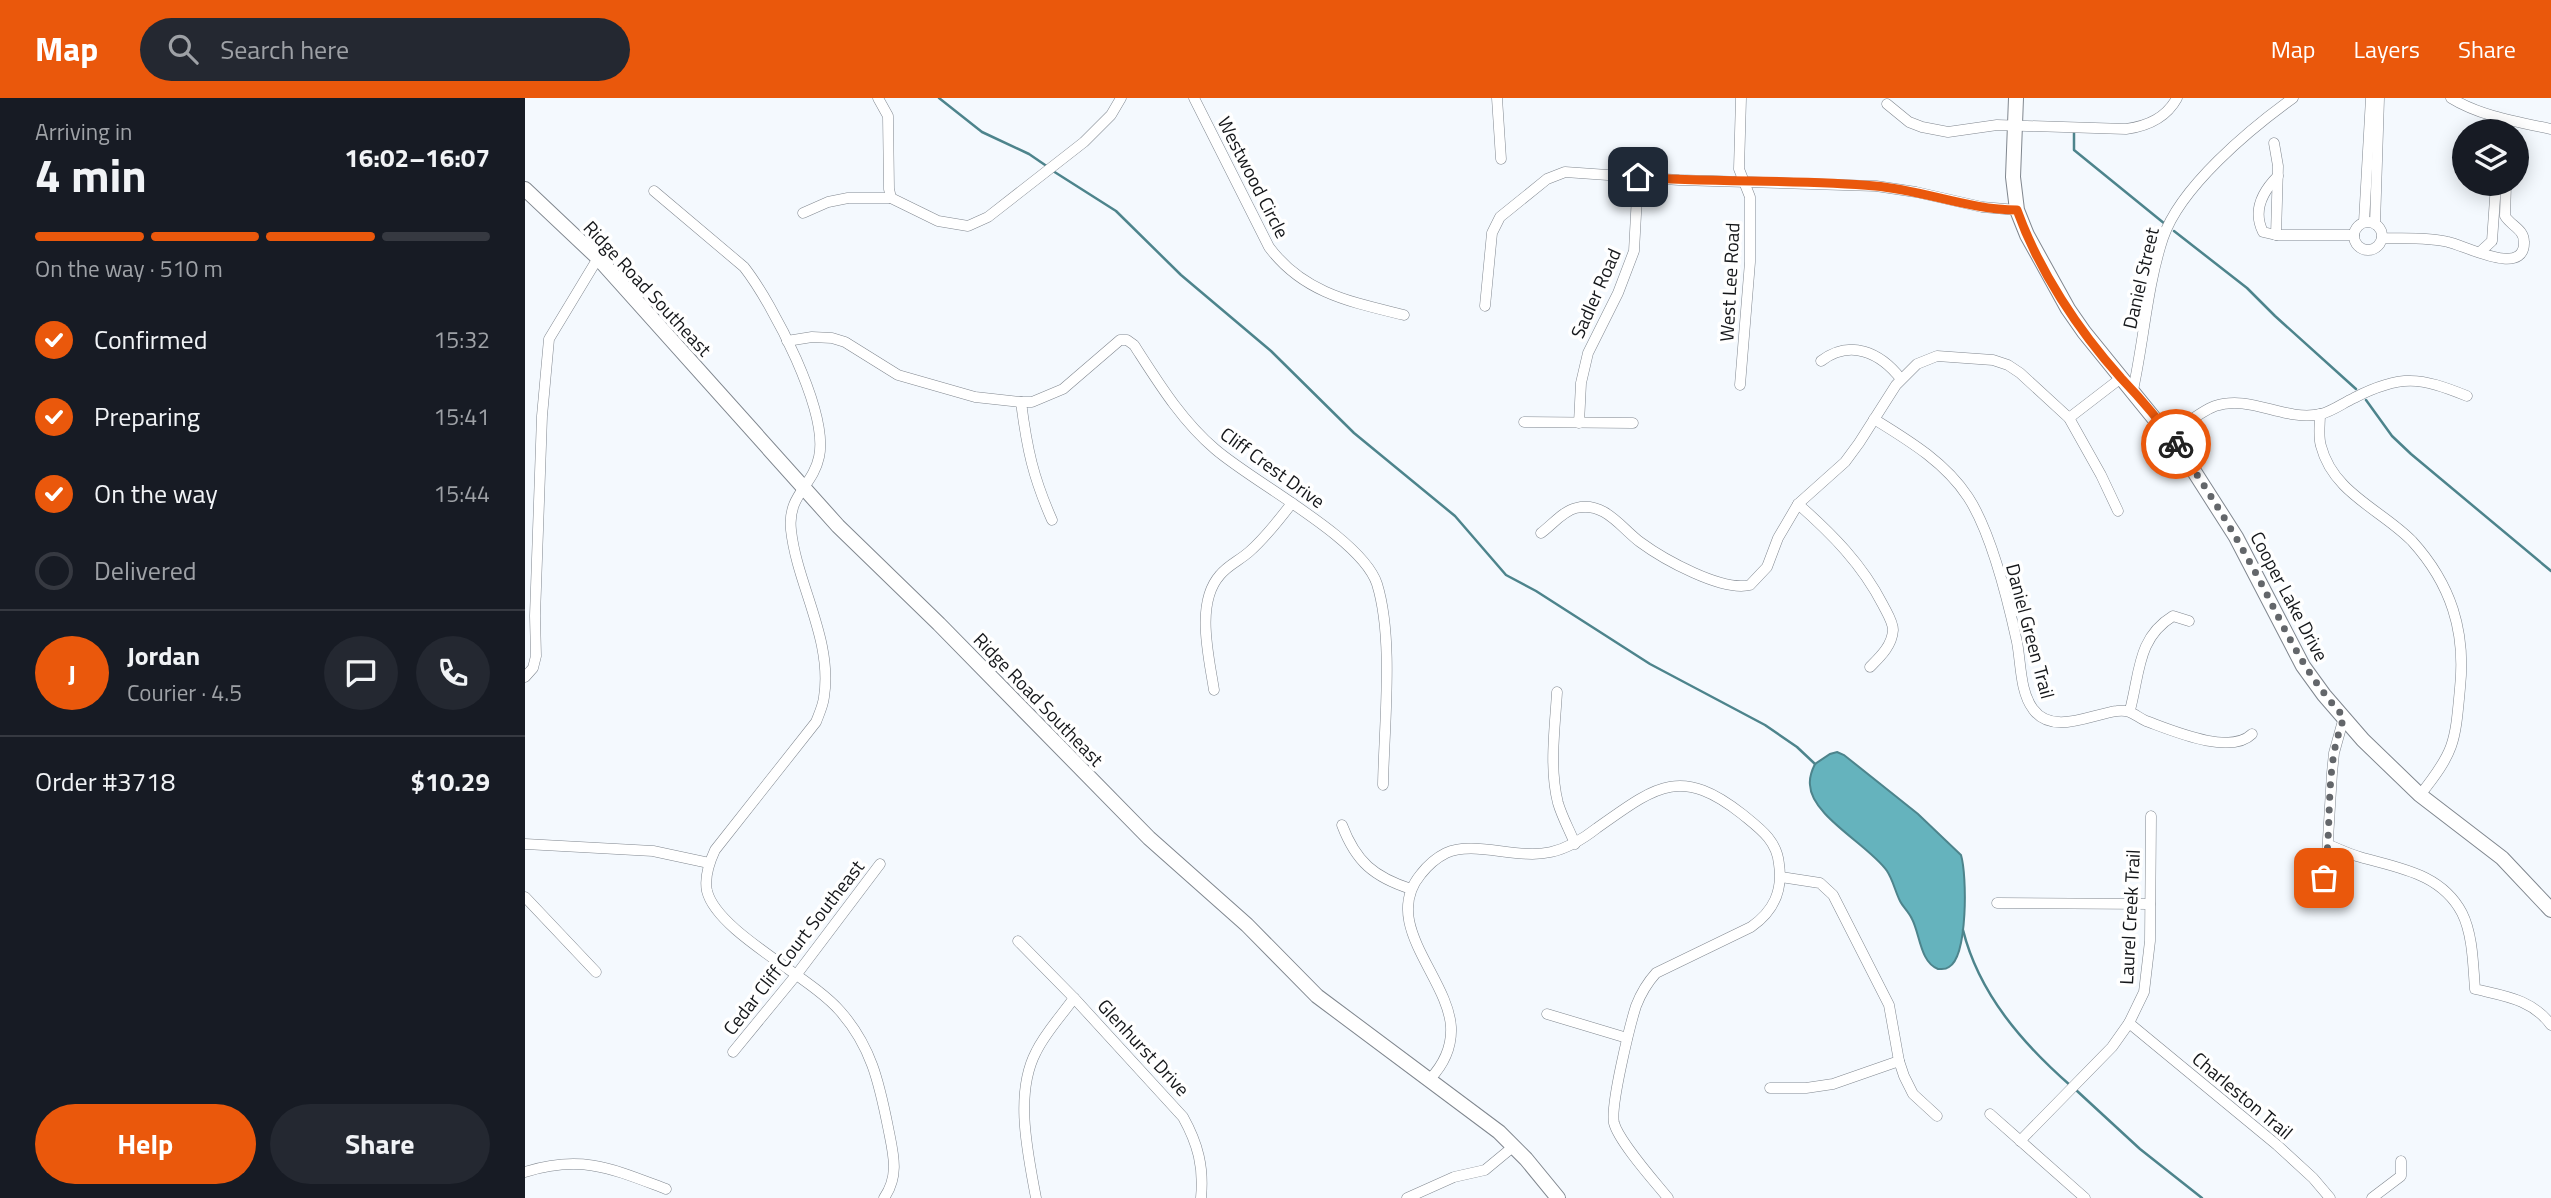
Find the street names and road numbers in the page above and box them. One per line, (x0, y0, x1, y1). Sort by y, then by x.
street label: Westwood Circle (1211, 111, 1297, 243)
street label: Ridge Road Southeast (577, 214, 719, 363)
street label: West Lee Road (1711, 222, 1747, 342)
street label: Daniel Street (2114, 224, 2166, 332)
street label: Sadler Road (1562, 243, 1628, 343)
street label: Cliff Crest Drive (1215, 419, 1331, 515)
street label: Cooper Lake Drive (2244, 526, 2336, 666)
street label: Daniel Green Trail (1999, 560, 2063, 702)
street label: Ridge Road Southeast (967, 625, 1111, 773)
street label: Laurel Creek Trail (2111, 849, 2147, 985)
street label: Cedar Cliff Court Southeast (715, 853, 871, 1041)
street label: Glenhurst Drive (1091, 992, 1197, 1102)
street label: Charleston Trail (2186, 1044, 2300, 1146)

